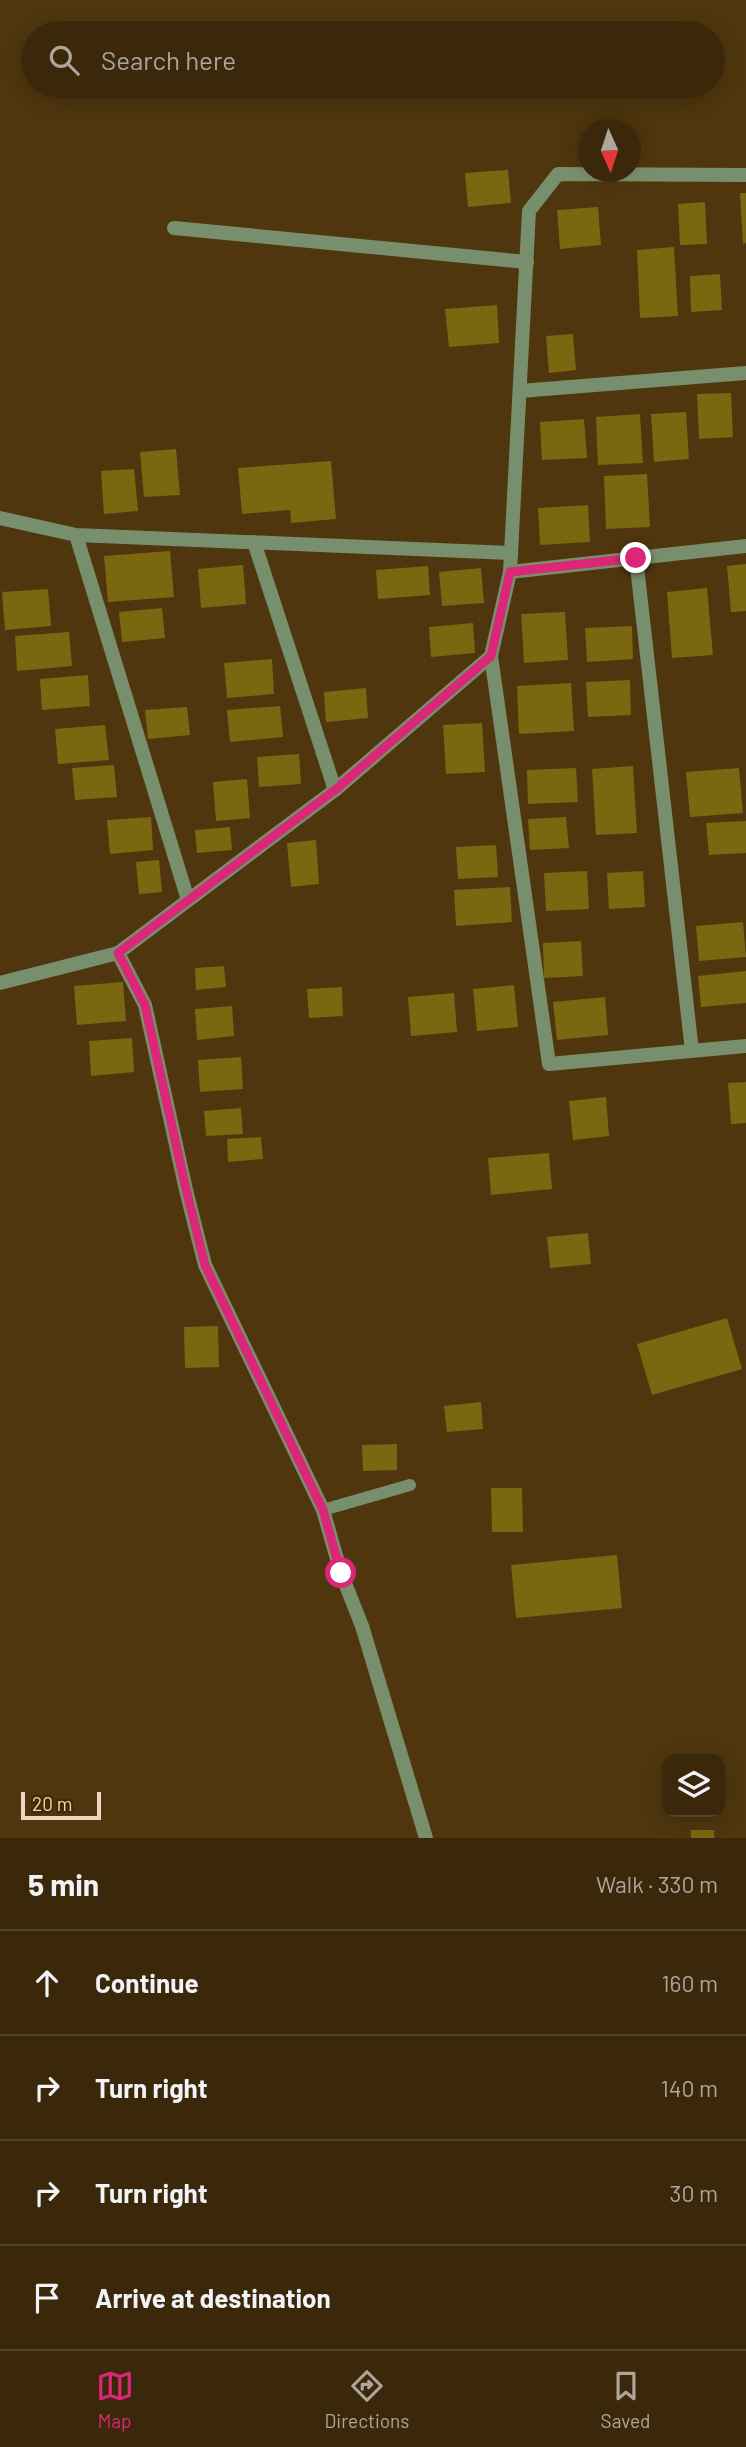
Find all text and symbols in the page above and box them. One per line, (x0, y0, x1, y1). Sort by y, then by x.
search box (21, 21, 725, 98)
icon: search (45, 41, 83, 79)
text: Search here (101, 44, 236, 75)
north arrow (578, 119, 641, 182)
route end (620, 542, 651, 573)
route start (325, 1557, 356, 1588)
map controls (662, 1754, 725, 1817)
button: layers (662, 1754, 725, 1817)
scale bar (21, 1789, 102, 1821)
text: 20 m (32, 1792, 72, 1815)
text: 5 min (28, 1866, 99, 1902)
text: Walk · 330 m (596, 1870, 718, 1898)
icon: ahead (28, 1964, 66, 2002)
text: Continue (95, 1967, 199, 1998)
text: 160 m (661, 1969, 718, 1997)
icon: right (28, 2069, 66, 2107)
text: Turn right (95, 2072, 208, 2103)
text: 140 m (661, 2074, 718, 2102)
icon: right (28, 2174, 66, 2212)
text: Turn right (95, 2177, 208, 2208)
text: 30 m (670, 2179, 718, 2207)
icon: arrive (28, 2279, 66, 2317)
text: Arrive at destination (95, 2282, 331, 2313)
tab: Map (96, 2367, 134, 2432)
tab: Directions (325, 2367, 410, 2432)
tab: Saved (601, 2367, 650, 2432)

